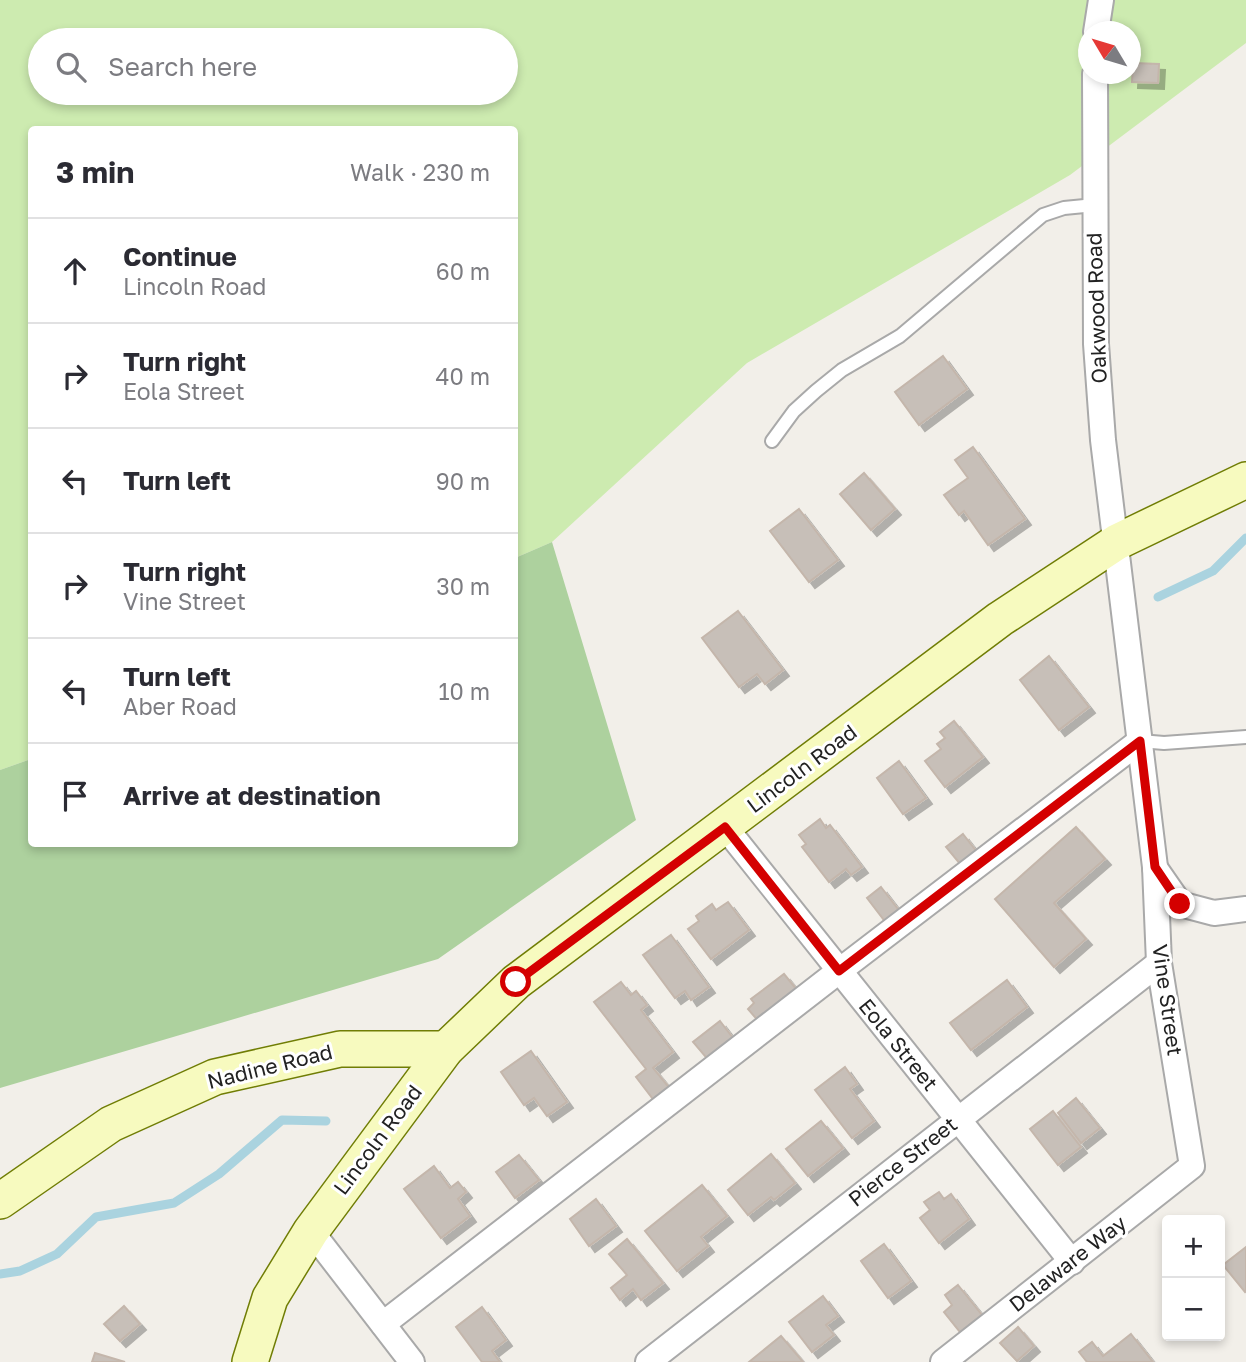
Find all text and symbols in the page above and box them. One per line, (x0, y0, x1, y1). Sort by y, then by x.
north arrow (1078, 21, 1141, 84)
search box (28, 28, 518, 105)
icon: search (52, 48, 90, 86)
text: Search here (108, 51, 257, 82)
text: 3 min (56, 154, 134, 190)
text: Walk · 230 m (350, 158, 490, 186)
street label: Oakwood Road (1080, 232, 1112, 384)
text: Continue (123, 241, 237, 272)
icon: ahead (56, 252, 94, 290)
text: 60 m (436, 257, 490, 285)
text: Lincoln Road (123, 272, 266, 300)
text: Turn right (123, 346, 246, 377)
icon: right (56, 357, 94, 395)
text: 40 m (436, 362, 490, 390)
text: Eola Street (123, 377, 245, 405)
icon: left (56, 462, 94, 500)
text: Turn left (123, 465, 231, 496)
text: 90 m (436, 467, 490, 495)
text: Turn right (123, 556, 246, 587)
icon: right (56, 567, 94, 605)
text: 30 m (436, 572, 490, 600)
text: Vine Street (123, 587, 246, 615)
text: Turn left (123, 661, 231, 692)
icon: left (56, 672, 94, 710)
text: 10 m (438, 677, 490, 705)
text: Aber Road (123, 692, 237, 720)
street label: Lincoln Road (741, 718, 861, 818)
icon: arrive (56, 777, 94, 815)
text: Arrive at destination (123, 780, 381, 811)
route end (1164, 888, 1195, 919)
street label: Vine Street (1147, 942, 1189, 1057)
route start (500, 966, 531, 997)
street label: Eola Street (854, 993, 944, 1096)
street label: Nadine Road (204, 1038, 335, 1094)
street label: Lincoln Road (327, 1079, 427, 1199)
street label: Pierce Street (843, 1111, 962, 1212)
street label: Delaware Way (1004, 1209, 1131, 1317)
map controls (1162, 1215, 1225, 1341)
button: + (1162, 1215, 1225, 1278)
button: − (1162, 1278, 1225, 1341)

